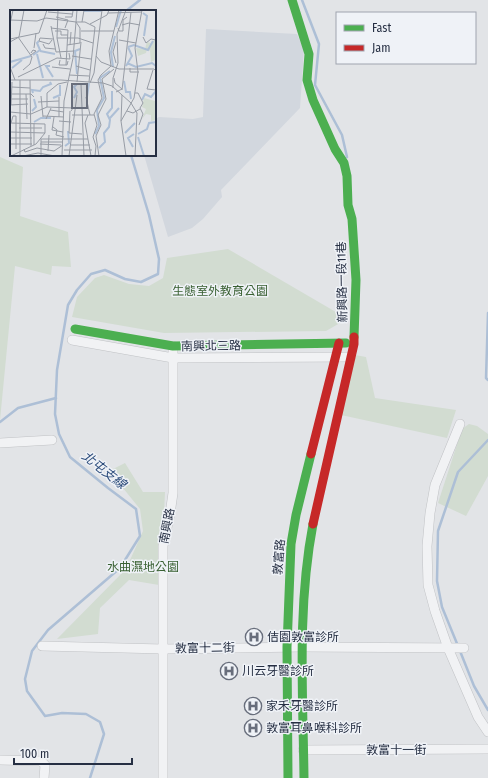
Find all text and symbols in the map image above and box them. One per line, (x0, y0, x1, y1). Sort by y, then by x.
inset map (10, 10, 156, 156)
legend (336, 12, 476, 64)
text: Fast (372, 21, 391, 35)
text: Jam (372, 41, 390, 55)
street label: 新興路一段11巷 (334, 241, 350, 323)
park label: 生態室外教育公園 (172, 284, 268, 298)
street label: 南興北三路 (181, 338, 241, 354)
water label: 北屯支線 (79, 448, 131, 493)
street label: 南興路 (157, 507, 177, 545)
street label: 敦富路 (270, 538, 288, 576)
park label: 水曲濕地公園 (107, 560, 179, 574)
hospital icon: 佶園敦富診所 (244, 627, 264, 647)
place label: 佶園敦富診所 (267, 630, 339, 644)
street label: 敦富十二街 (175, 640, 235, 656)
hospital icon: 川云牙醫診所 (219, 661, 239, 681)
place label: 川云牙醫診所 (242, 664, 314, 678)
hospital icon: 家禾牙醫診所 (243, 696, 263, 716)
place label: 家禾牙醫診所 (266, 699, 338, 713)
hospital icon: 敦富耳鼻喉科診所 (243, 718, 263, 738)
place label: 敦富耳鼻喉科診所 (266, 721, 362, 735)
scale bar (14, 740, 132, 766)
street label: 敦富十一街 (366, 743, 426, 757)
text: 100 m (20, 747, 49, 761)

